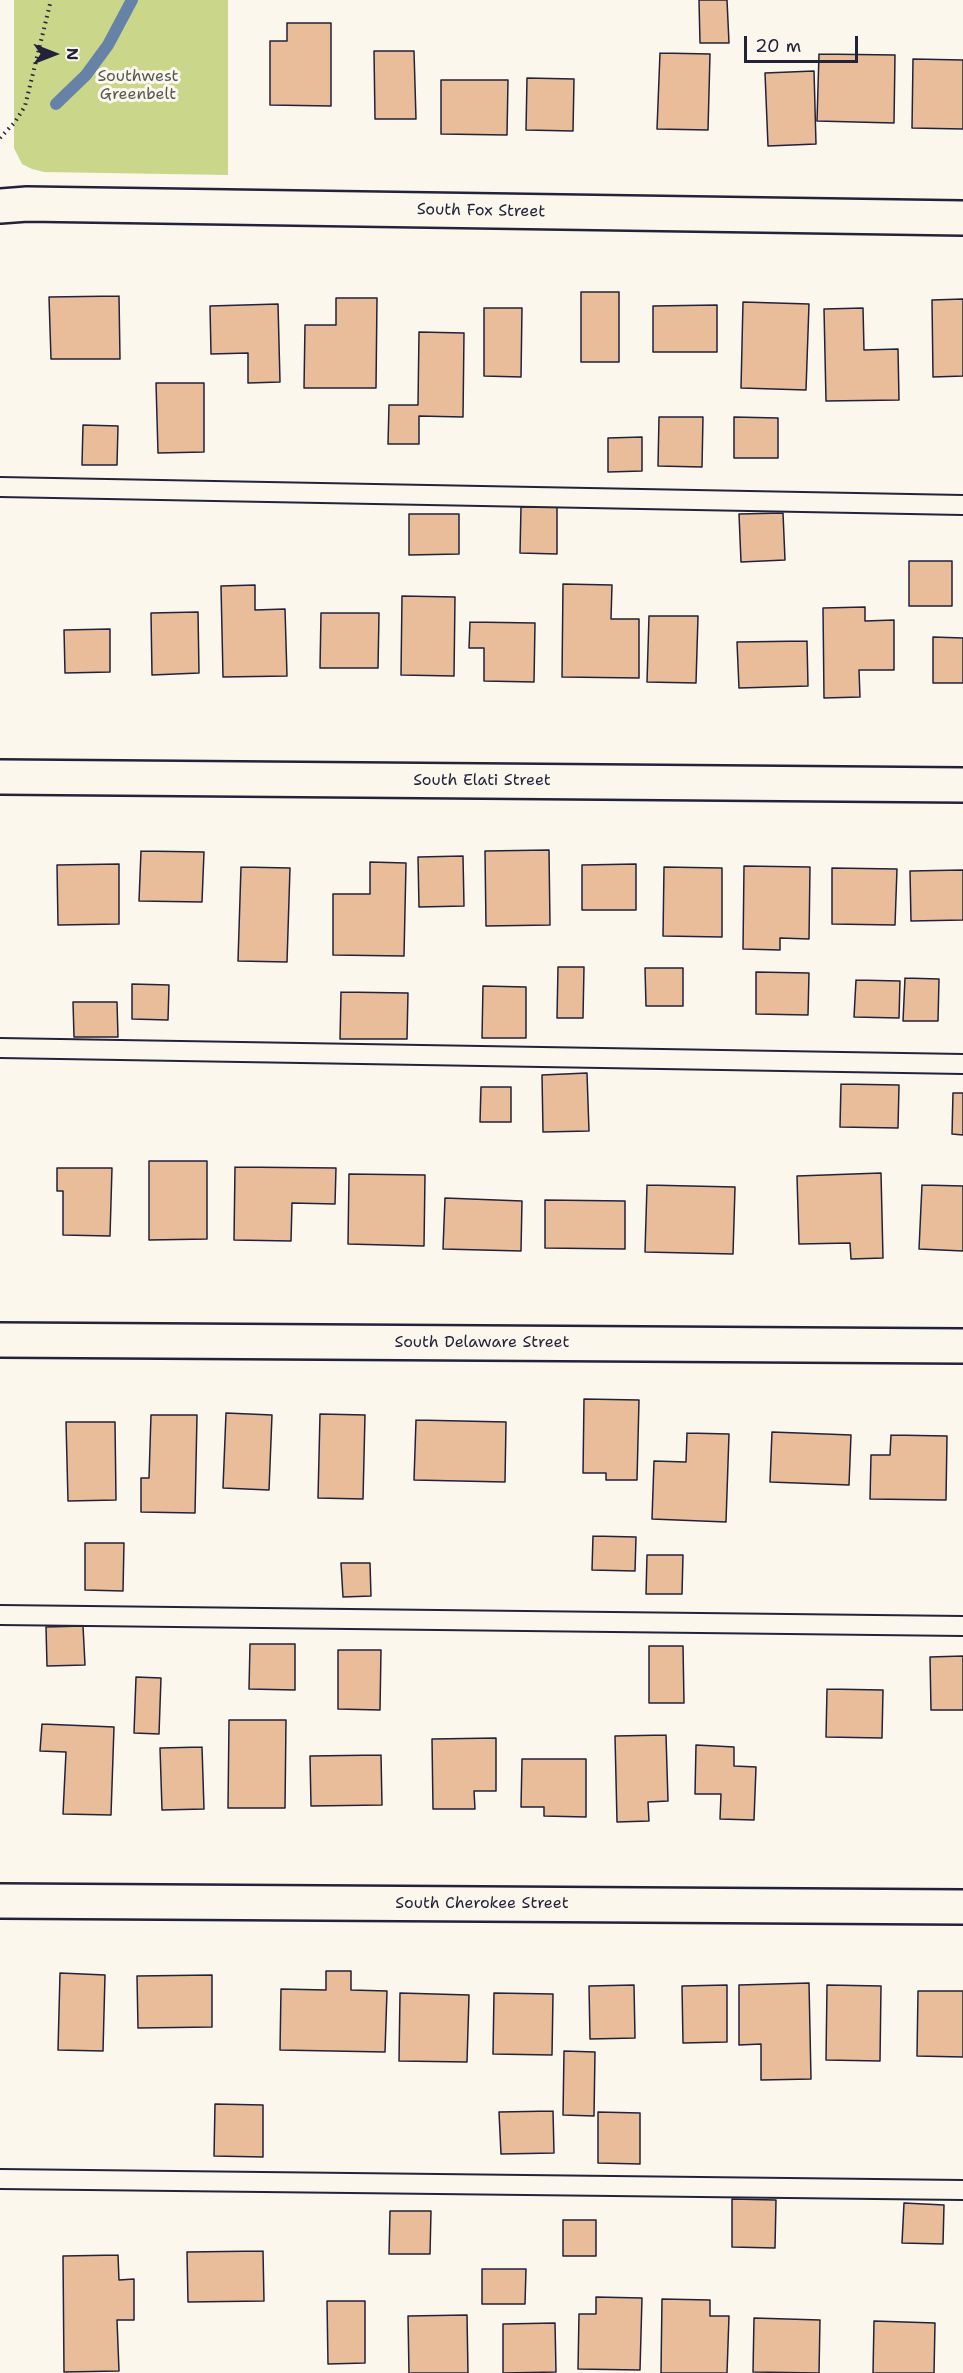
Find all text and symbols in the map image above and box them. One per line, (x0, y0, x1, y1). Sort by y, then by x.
north arrow (24, 24, 84, 84)
scale bar (747, 24, 861, 62)
text: 20 m (755, 34, 801, 58)
text: N (62, 48, 83, 60)
park label: Southwest Greenbelt (97, 67, 179, 105)
street label: South Fox Street (417, 200, 545, 222)
street label: South Elati Street (413, 771, 551, 791)
street label: South Delaware Street (395, 1333, 569, 1353)
street label: South Cherokee Street (395, 1894, 569, 1914)

